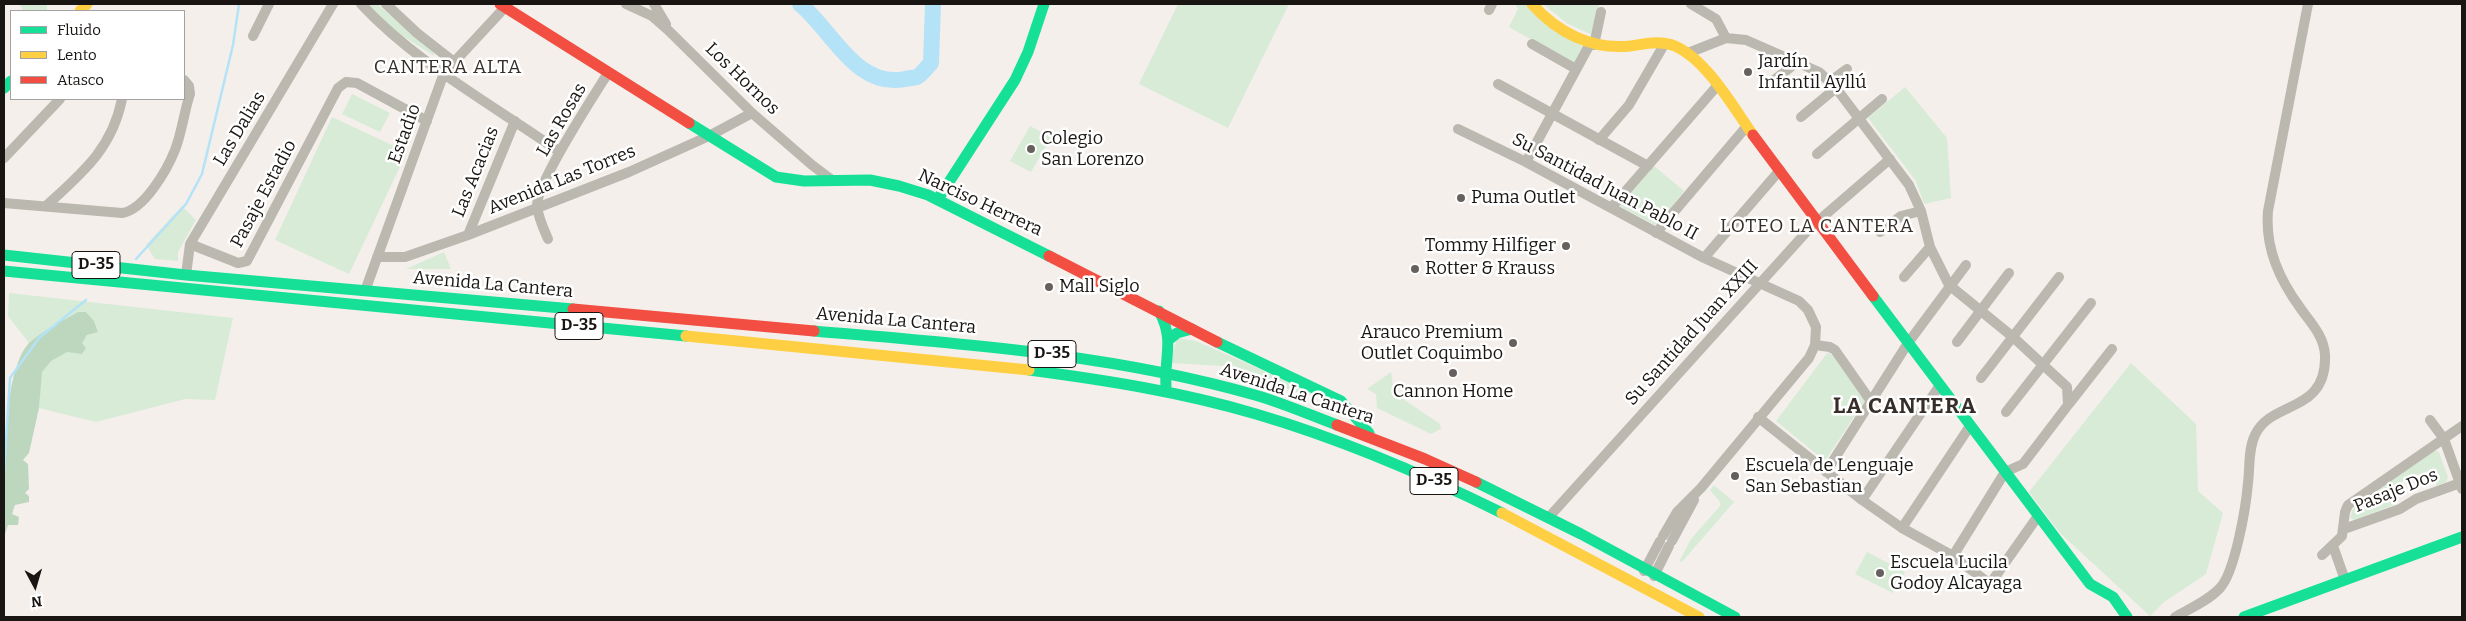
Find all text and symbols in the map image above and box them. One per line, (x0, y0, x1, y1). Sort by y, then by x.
legend (10, 10, 185, 100)
text: Fluido (57, 21, 101, 39)
street label: Los Hornos (700, 38, 784, 120)
text: Lento (57, 46, 97, 64)
place label: Jardín Infantil Ayllú (1758, 51, 1866, 94)
district label: CANTERA ALTA (372, 57, 524, 79)
marker: Jardín Infantil Ayllú (1742, 66, 1754, 78)
text: Atasco (57, 71, 104, 89)
street label: Las Rosas (532, 80, 592, 160)
street label: Las Dalias (209, 88, 271, 170)
street label: Estadio (384, 101, 426, 167)
street label: Las Acacias (448, 124, 504, 220)
place label: Colegio San Lorenzo (1041, 128, 1144, 170)
street label: Su Santidad Juan Pablo II (1508, 129, 1702, 245)
street label: Pasaje Estadio (227, 136, 301, 252)
street label: Avenida Las Torres (485, 141, 639, 219)
marker: Colegio San Lorenzo (1025, 143, 1037, 155)
street label: Narciso Herrera (915, 165, 1045, 241)
place label: Puma Outlet (1471, 187, 1576, 209)
marker: Puma Outlet (1455, 192, 1467, 204)
district label: LOTEO LA CANTERA (1718, 216, 1916, 238)
place label: Tommy Hilfiger (1425, 235, 1556, 257)
marker: Tommy Hilfiger (1560, 240, 1572, 252)
road number: D-35 (72, 252, 120, 278)
street label: Su Santidad Juan XXIII (1621, 256, 1763, 410)
place label: Rotter & Krauss (1425, 258, 1555, 280)
marker: Rotter & Krauss (1409, 263, 1421, 275)
street label: Avenida La Cantera (412, 267, 574, 303)
place label: Mall Siglo (1059, 276, 1140, 298)
marker: Mall Siglo (1043, 281, 1055, 293)
street label: Avenida La Cantera (815, 303, 977, 339)
road number: D-35 (555, 312, 603, 340)
place label: Arauco Premium Outlet Coquimbo (1361, 322, 1503, 364)
marker: Arauco Premium Outlet Coquimbo (1507, 337, 1519, 349)
road number: D-35 (1028, 340, 1076, 368)
street label: Avenida La Cantera (1217, 359, 1377, 429)
marker: Cannon Home (1447, 367, 1459, 379)
place label: Cannon Home (1393, 381, 1513, 403)
district label: LA CANTERA (1832, 394, 1978, 420)
place label: Escuela de Lenguaje San Sebastian (1745, 455, 1914, 498)
street label: Pasaje Dos (2351, 464, 2441, 518)
road number: D-35 (1410, 468, 1458, 494)
marker: Escuela de Lenguaje San Sebastian (1729, 470, 1741, 482)
place label: Escuela Lucila Godoy Alcayaga (1890, 552, 2022, 594)
north arrow (10, 561, 60, 611)
marker: Escuela Lucila Godoy Alcayaga (1874, 567, 1886, 579)
text: N (30, 592, 43, 610)

